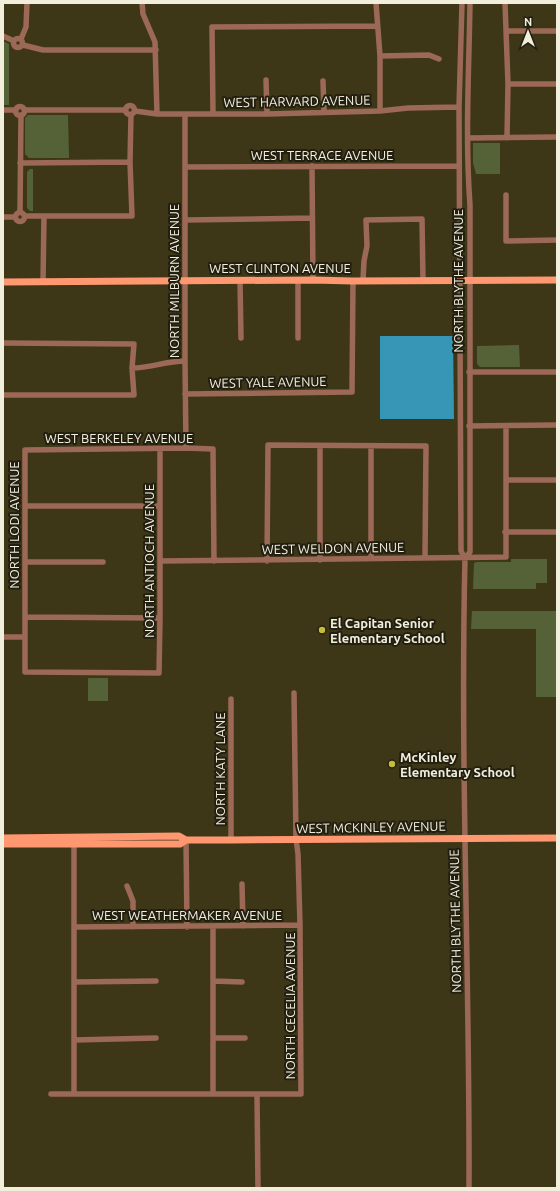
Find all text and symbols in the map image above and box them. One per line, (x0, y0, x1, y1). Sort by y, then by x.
north arrow (508, 12, 548, 52)
text: N (524, 16, 532, 28)
street label: WEST HARVARD AVENUE (223, 93, 371, 109)
street label: WEST TERRACE AVENUE (251, 148, 393, 162)
street label: NORTH MILBURN AVENUE (167, 204, 181, 358)
street label: NORTH BLYTHE AVENUE (451, 209, 465, 353)
street label: WEST CLINTON AVENUE (209, 261, 351, 275)
street label: WEST YALE AVENUE (209, 374, 327, 390)
street label: WEST BERKELEY AVENUE (45, 431, 193, 445)
street label: NORTH LODI AVENUE (7, 461, 21, 589)
street label: NORTH ANTIOCH AVENUE (142, 484, 156, 638)
street label: WEST WELDON AVENUE (262, 540, 404, 556)
place label: El Capitan Senior Elementary School (330, 616, 445, 645)
marker: El Capitan Senior Elementary School (317, 625, 327, 635)
street label: NORTH KATY LANE (213, 713, 227, 825)
place label: McKinley Elementary School (400, 750, 515, 779)
marker: McKinley Elementary School (387, 759, 397, 769)
street label: WEST MCKINLEY AVENUE (296, 819, 446, 835)
street label: NORTH BLYTHE AVENUE (447, 849, 463, 993)
street label: WEST WEATHERMAKER AVENUE (92, 908, 282, 922)
street label: NORTH CECELIA AVENUE (283, 932, 297, 1080)

